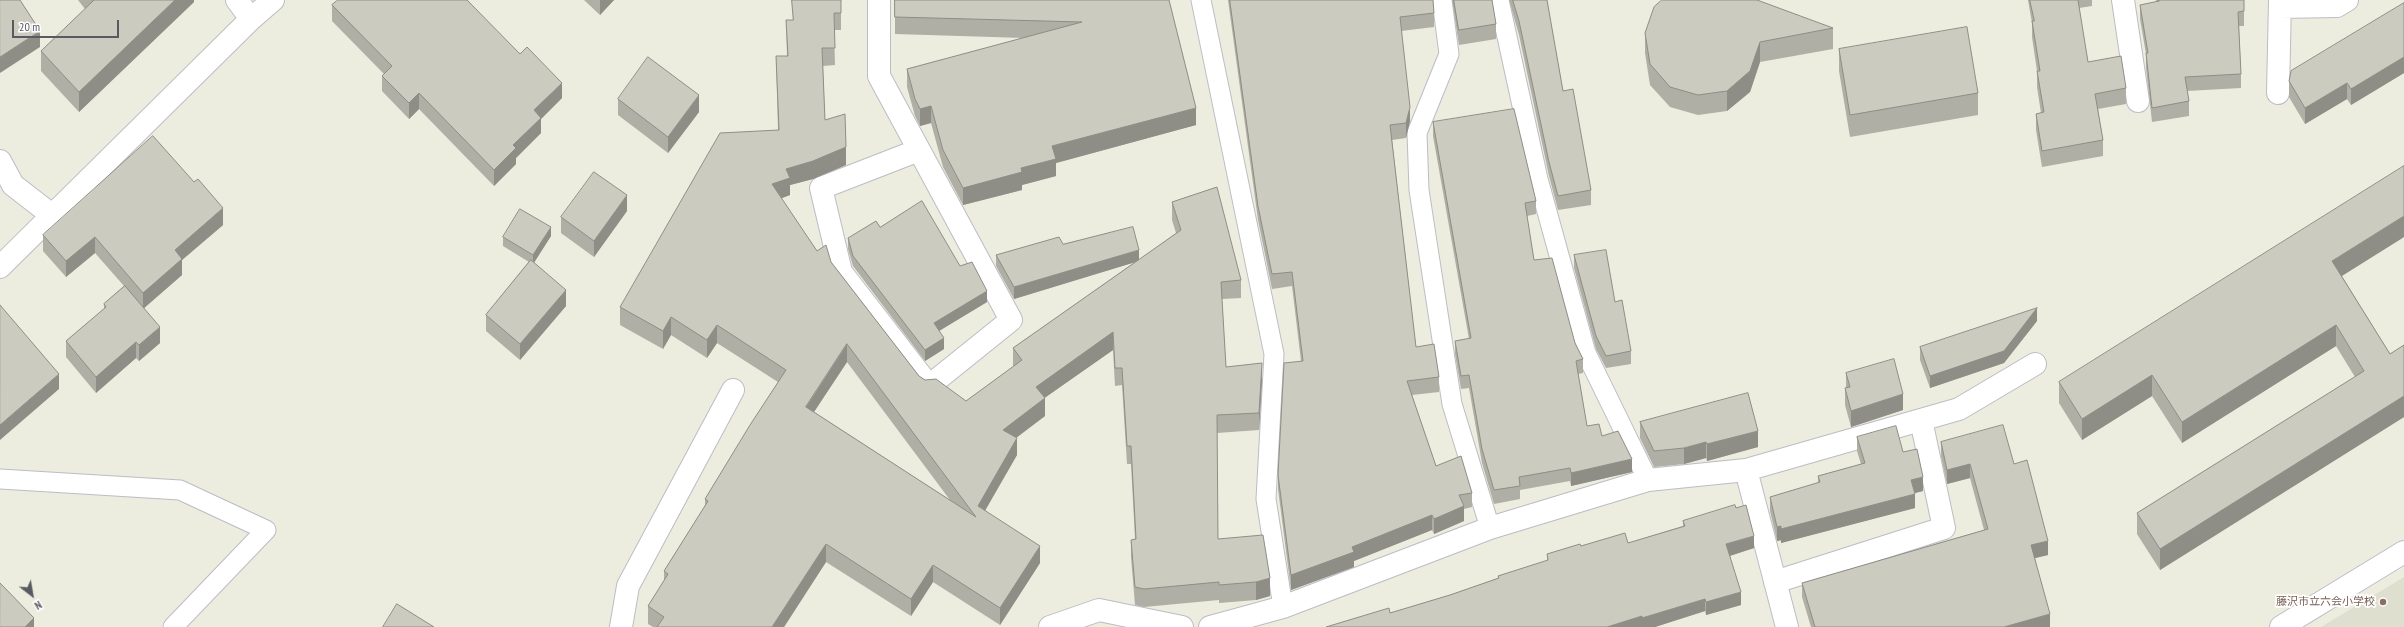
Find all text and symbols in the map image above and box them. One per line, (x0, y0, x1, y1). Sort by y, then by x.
scale bar (14, 12, 121, 38)
text: 20 m (19, 19, 40, 34)
north arrow (12, 575, 52, 615)
place label: 藤沢市立六会小学校 (2276, 595, 2375, 609)
marker: 藤沢市立六会小学校 (2378, 597, 2388, 607)
text: N (32, 598, 44, 613)

